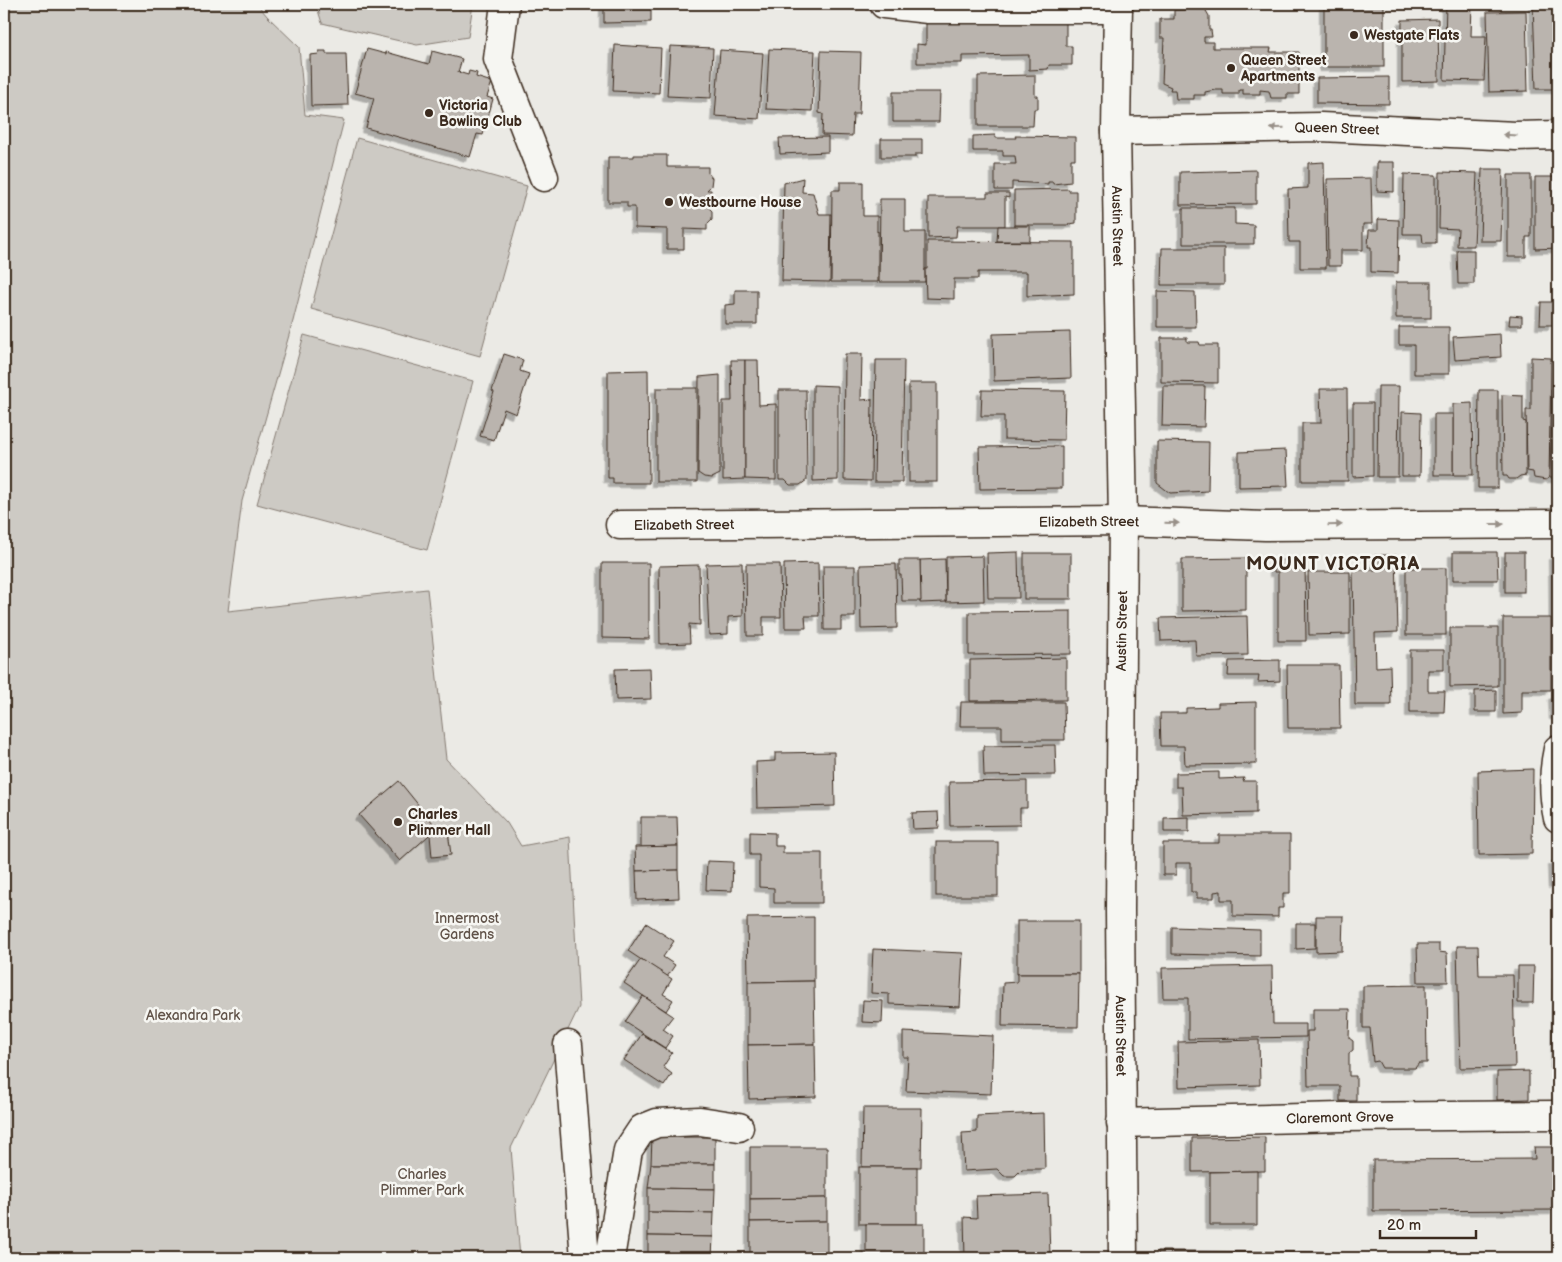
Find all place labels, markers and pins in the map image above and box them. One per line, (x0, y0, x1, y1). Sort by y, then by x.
place label: Westgate Flats (1364, 27, 1460, 44)
marker: Westgate Flats (1348, 29, 1360, 41)
place label: Queen Street Apartments (1240, 52, 1327, 85)
marker: Queen Street Apartments (1225, 62, 1237, 74)
place label: Victoria Bowling Club (439, 97, 522, 130)
marker: Victoria Bowling Club (423, 107, 435, 119)
place label: Westbourne House (679, 194, 801, 211)
marker: Westbourne House (663, 196, 675, 208)
place label: Charles Plimmer Hall (408, 806, 490, 839)
marker: Charles Plimmer Hall (392, 816, 404, 828)

